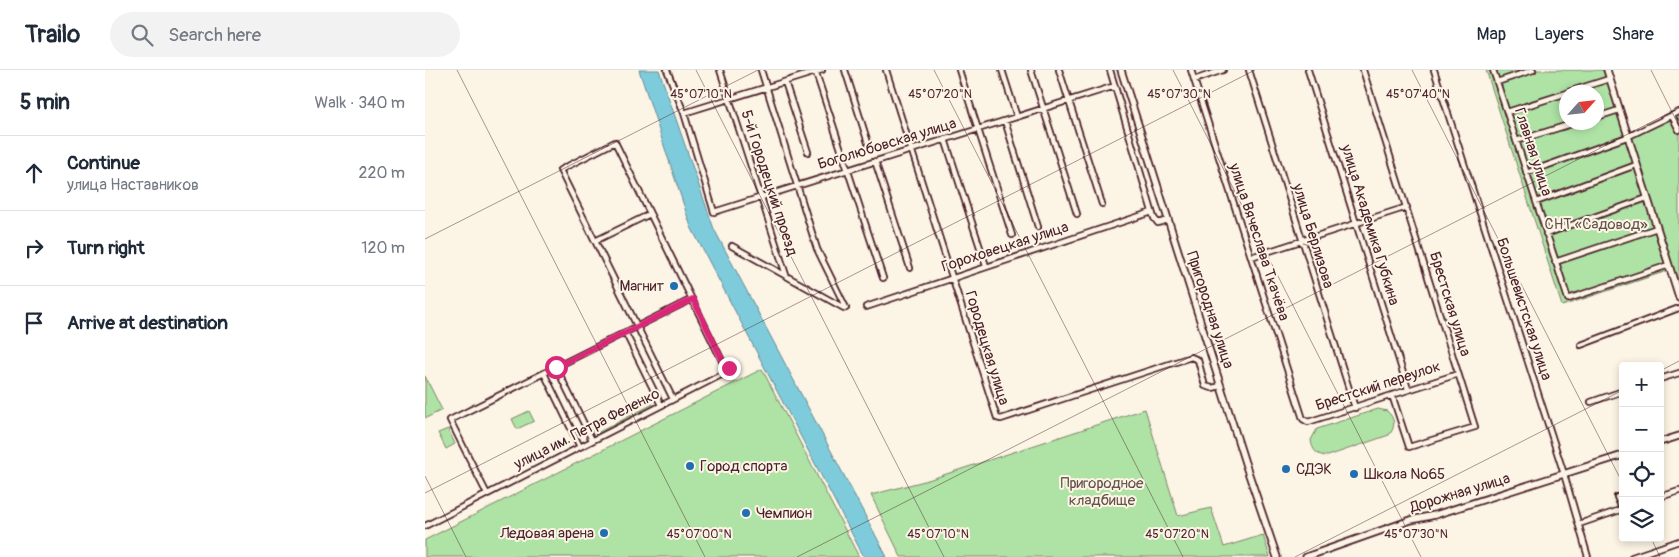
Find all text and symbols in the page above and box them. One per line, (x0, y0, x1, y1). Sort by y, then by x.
search box (110, 12, 460, 57)
text: Trailo (25, 20, 80, 49)
icon: search (128, 21, 156, 49)
text: Search here (168, 23, 261, 47)
text: Map (1477, 23, 1506, 46)
text: Layers (1534, 23, 1584, 46)
text: Share (1612, 23, 1654, 46)
north arrow (1559, 85, 1604, 130)
text: 45°07'10"N (670, 87, 732, 102)
text: 45°07'20"N (908, 87, 972, 102)
text: 45°07'30"N (1147, 87, 1211, 102)
text: 45°07'40"N (1386, 87, 1450, 102)
text: 5 min (20, 89, 70, 116)
text: Walk · 340 m (314, 93, 405, 113)
street label: Главная улица (1510, 106, 1556, 198)
street label: 5-й Городецкий проезд (736, 108, 802, 258)
street label: Боголюбовская улица (815, 114, 959, 174)
street label: улица Академика Губкина (1336, 141, 1404, 308)
text: Continue (67, 151, 140, 175)
icon: ahead (20, 159, 48, 187)
street label: улица Вячеслава Ткачёва (1224, 160, 1293, 323)
text: 220 m (359, 163, 405, 183)
text: улица Наставников (67, 175, 199, 195)
street label: улица Берлизова (1288, 180, 1338, 291)
park label: СНТ «Садовод» (1544, 215, 1648, 234)
street label: Гороховецкая улица (939, 217, 1071, 277)
icon: right (20, 234, 48, 262)
street label: Большевистская улица (1492, 235, 1556, 383)
text: Turn right (67, 236, 145, 260)
text: 120 m (361, 238, 405, 258)
street label: Пригородная улица (1182, 249, 1238, 371)
street label: Брестская улица (1425, 249, 1475, 359)
place label: Магнит (619, 277, 664, 296)
marker: Магнит (668, 280, 680, 292)
street label: Городецкая улица (961, 289, 1013, 407)
icon: arrive (20, 309, 48, 337)
text: Arrive at destination (67, 311, 228, 335)
route start (545, 356, 568, 379)
route end (718, 357, 741, 380)
street label: Брестский переулок (1313, 357, 1443, 415)
map controls (1619, 362, 1664, 542)
button: + (1619, 362, 1664, 407)
street label: улица им. Петра Феленко (510, 384, 663, 474)
button: − (1619, 407, 1664, 452)
button: locate (1619, 452, 1664, 497)
place label: Город спорта (700, 457, 788, 476)
marker: Город спорта (684, 460, 696, 472)
place label: СДЭК (1296, 460, 1332, 479)
marker: СДЭК (1280, 463, 1292, 475)
place label: Школа №65 (1364, 465, 1445, 484)
marker: Школа №65 (1348, 468, 1360, 480)
street label: Дорожная улица (1407, 469, 1512, 518)
park label: Пригородное кладбище (1061, 474, 1144, 510)
button: layers (1619, 497, 1664, 542)
place label: Чемпион (756, 504, 812, 523)
marker: Чемпион (740, 507, 752, 519)
place label: Ледовая арена (499, 524, 594, 543)
marker: Ледовая арена (598, 527, 610, 539)
text: 45°07'00"N (666, 527, 732, 542)
text: 45°07'10"N (907, 527, 969, 542)
text: 45°07'20"N (1145, 527, 1209, 542)
text: 45°07'30"N (1384, 527, 1448, 542)

